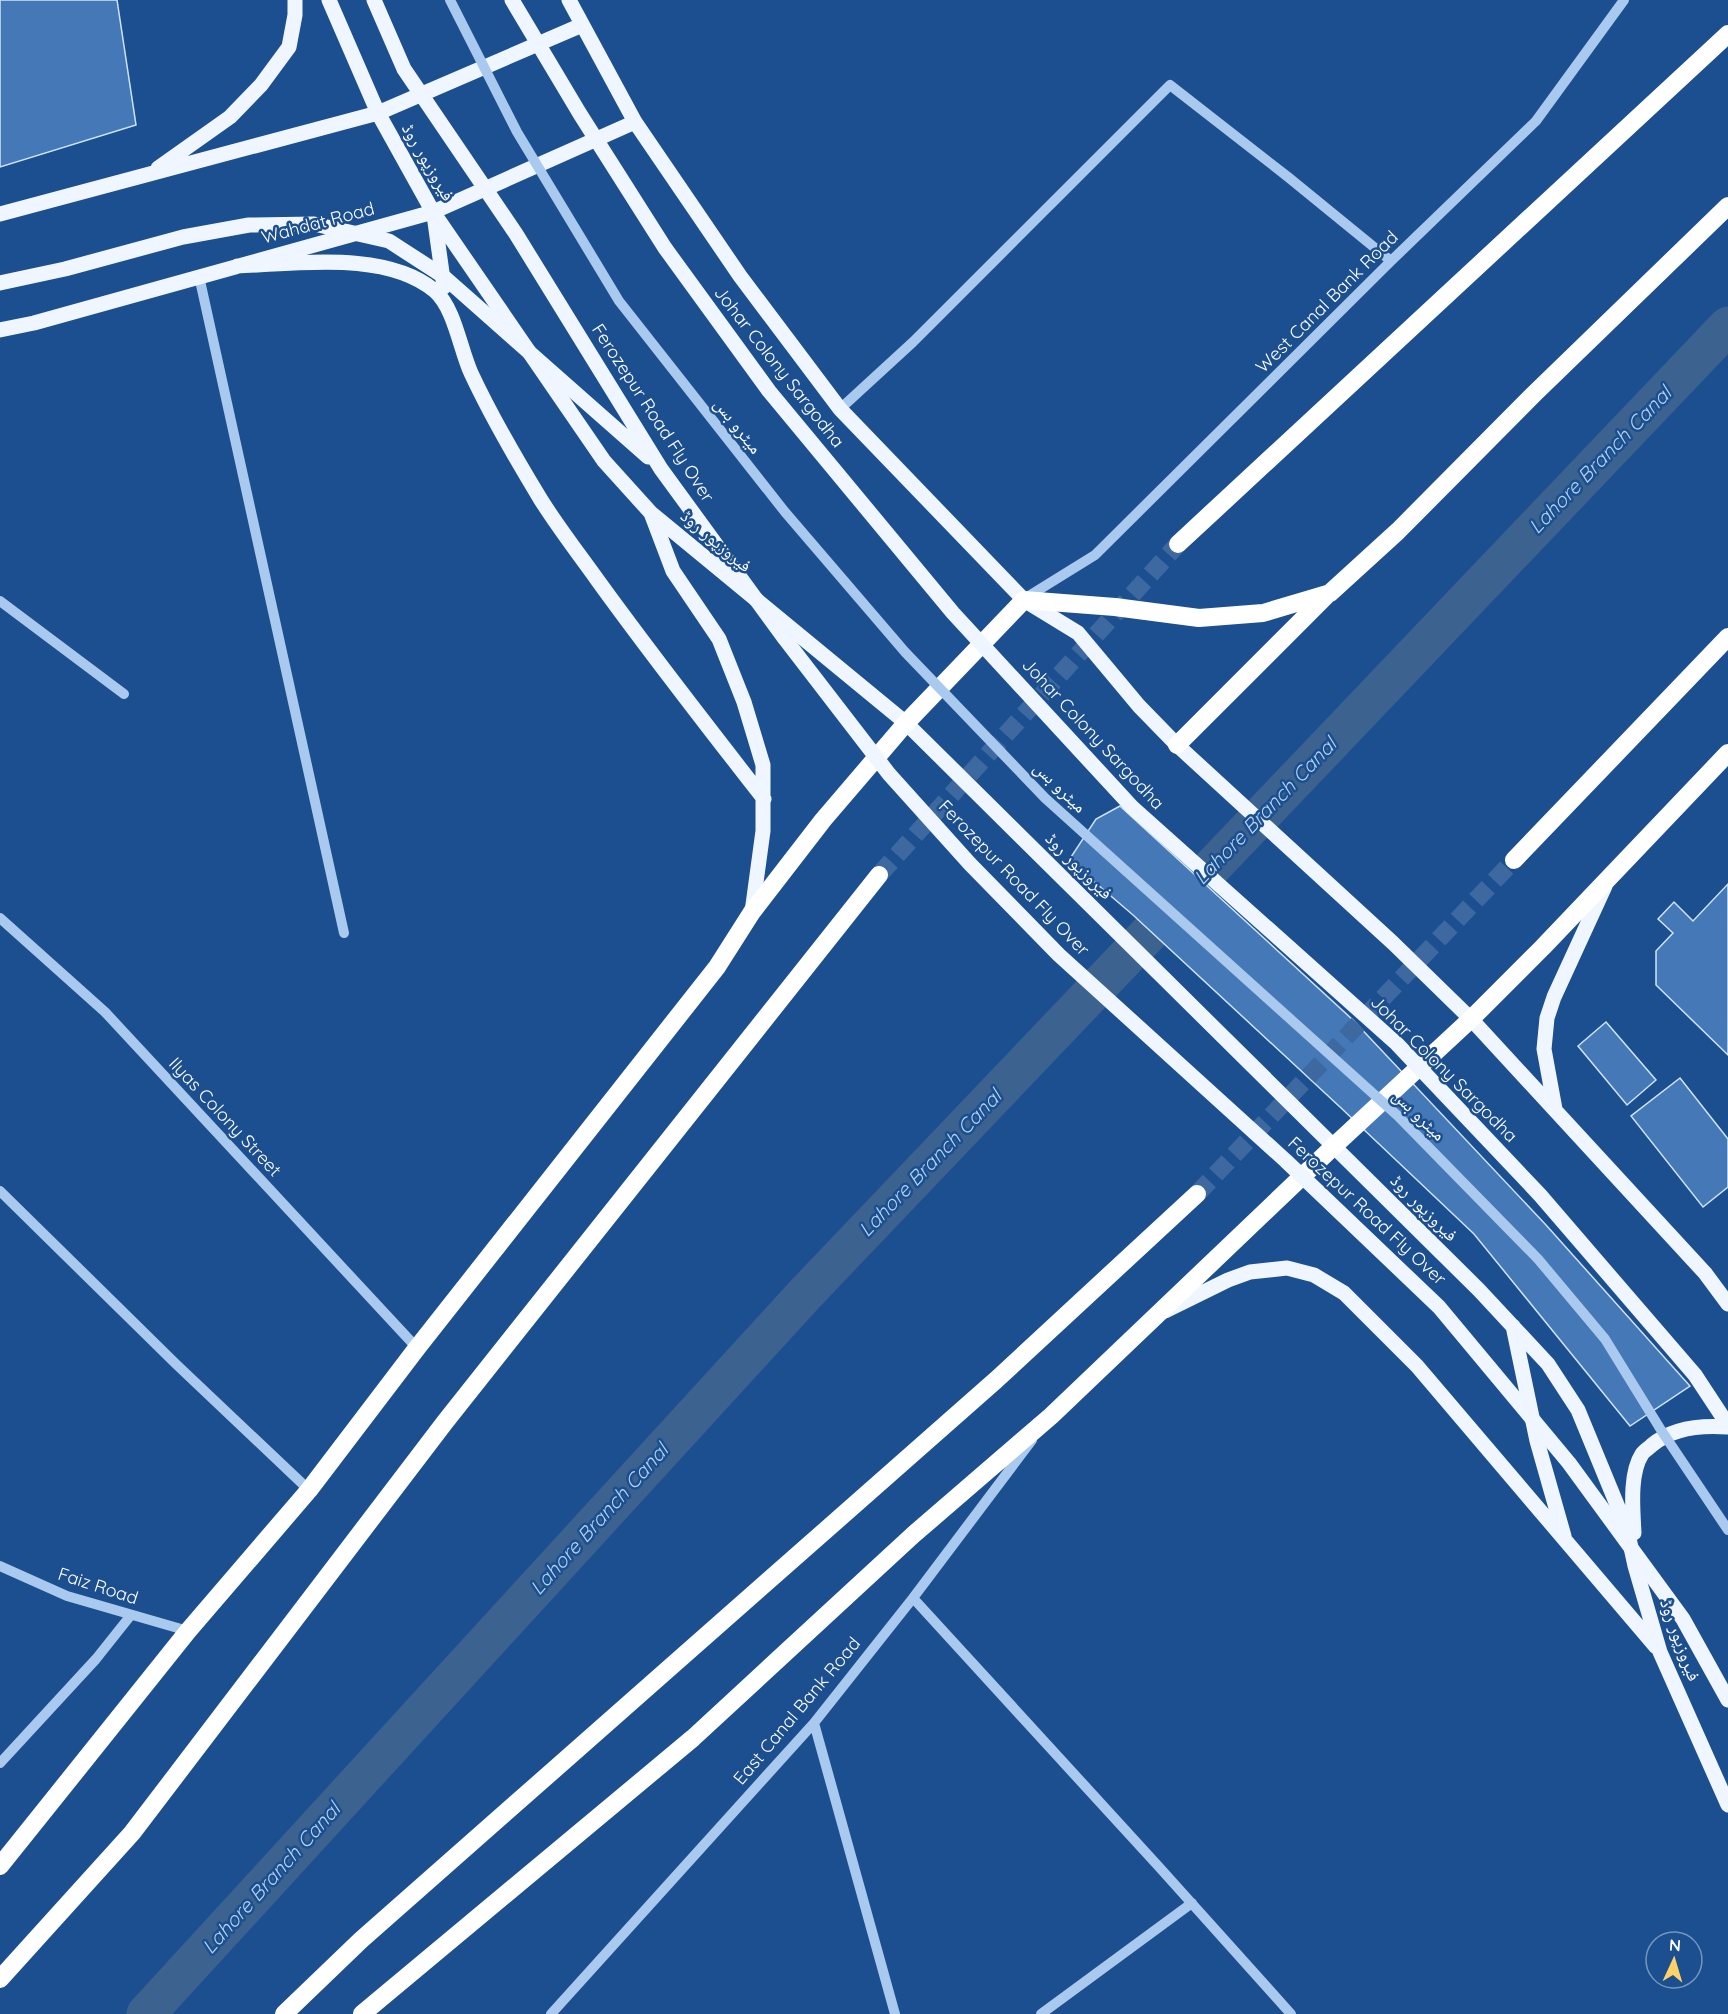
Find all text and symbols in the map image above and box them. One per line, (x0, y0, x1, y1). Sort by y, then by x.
street label: فیروزپور روڈ (397, 119, 460, 205)
street label: Wahdat Road (259, 196, 377, 249)
street label: West Canal Bank Road (1251, 226, 1403, 378)
street label: Johar Colony Sargodha (709, 281, 850, 452)
street label: Ferozepur Road Fly Over (587, 319, 720, 506)
water label: Lahore Branch Canal (1523, 379, 1678, 538)
street label: میٹرو بس (709, 393, 767, 458)
street label: فیروزپور روڈ (676, 504, 757, 577)
street label: Johar Colony Sargodha (1017, 653, 1169, 814)
water label: Lahore Branch Canal (1188, 730, 1343, 889)
street label: میٹرو بس (1029, 756, 1092, 818)
street label: Ferozepur Road Fly Over (934, 795, 1095, 961)
street label: فیروزپور روڈ (1041, 827, 1118, 904)
street label: Johar Colony Sargodha (1366, 990, 1523, 1147)
street label: Ilyas Colony Street (164, 1052, 287, 1181)
water label: Lahore Branch Canal (853, 1082, 1008, 1241)
street label: میٹرو بس (1388, 1084, 1451, 1146)
street label: Ferozepur Road Fly Over (1283, 1131, 1451, 1290)
street label: فیروزپور روڈ (1386, 1169, 1463, 1246)
water label: Lahore Branch Canal (524, 1436, 675, 1599)
street label: Faiz Road (55, 1562, 141, 1609)
street label: فیروزپور روڈ (1655, 1596, 1706, 1684)
street label: East Canal Bank Road (728, 1632, 865, 1789)
water label: Lahore Branch Canal (196, 1795, 347, 1958)
north arrow (1644, 1930, 1704, 1990)
text: N (1668, 1935, 1682, 1955)

